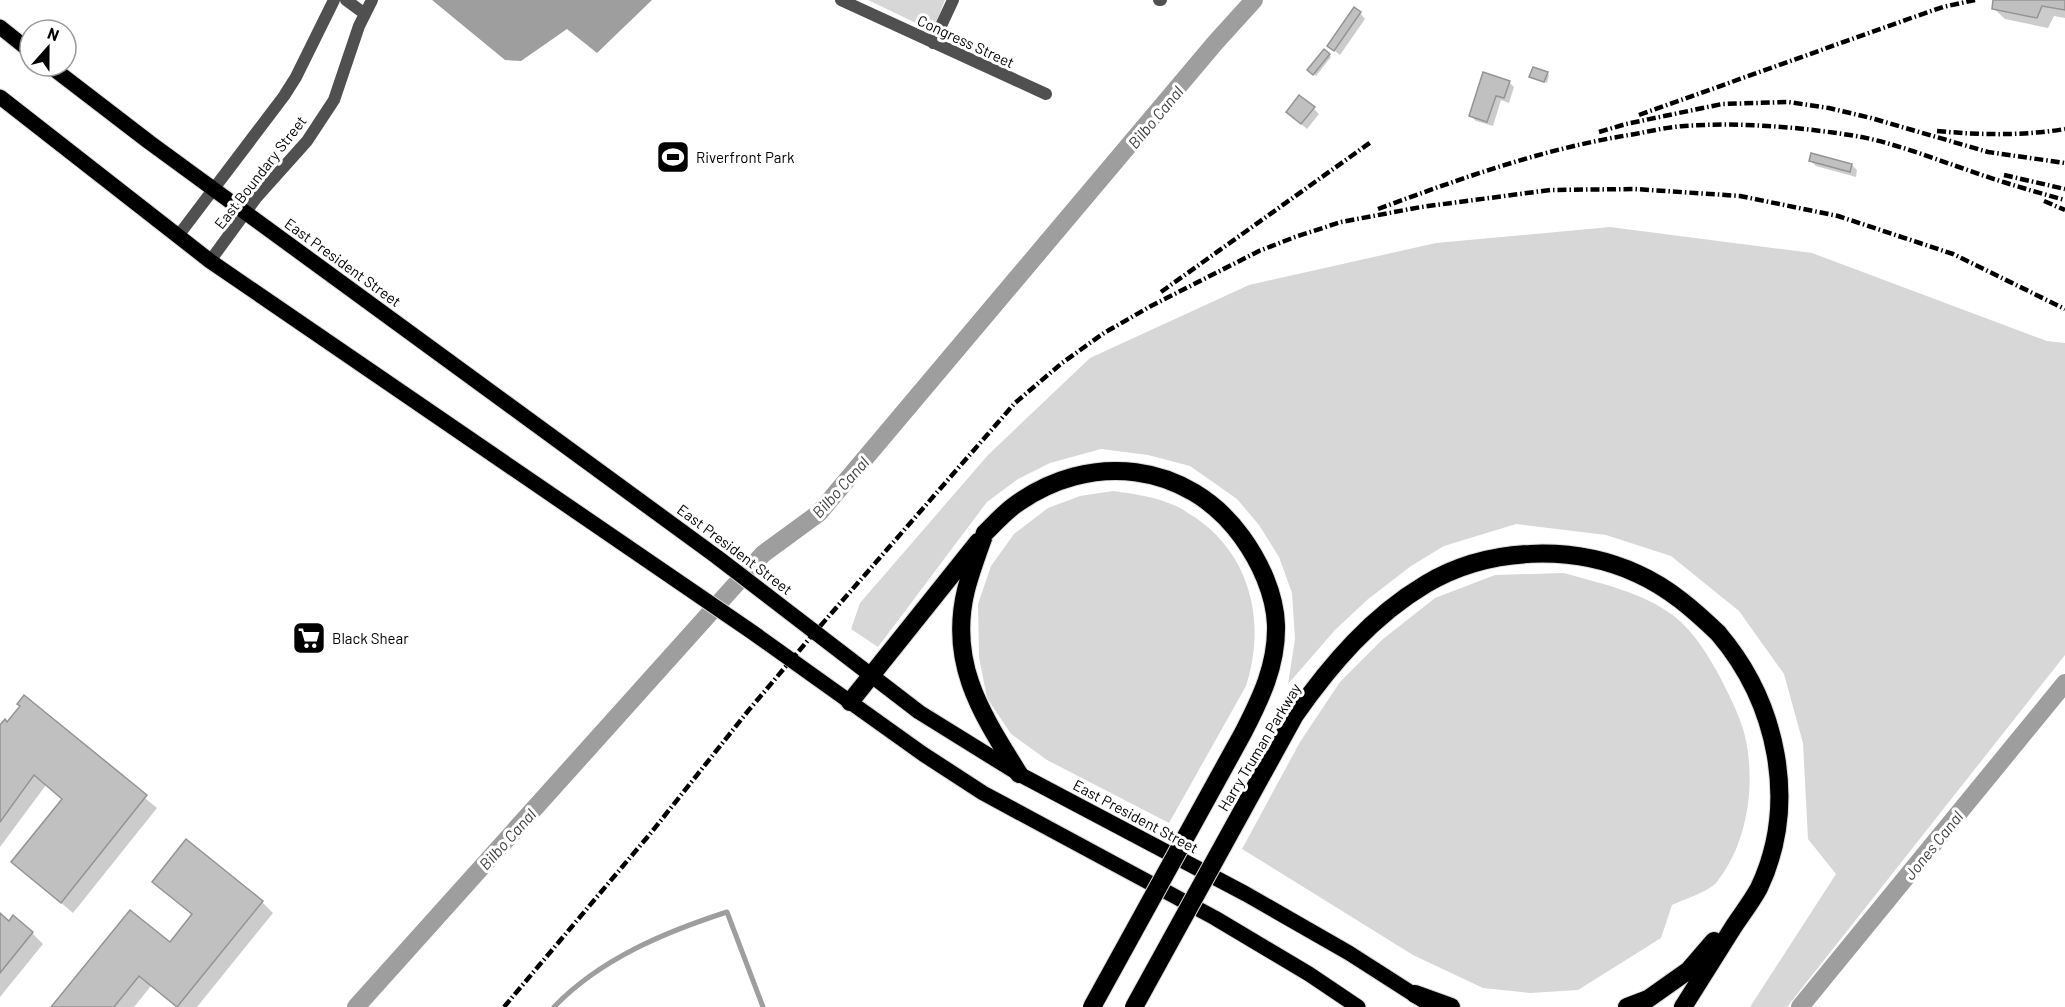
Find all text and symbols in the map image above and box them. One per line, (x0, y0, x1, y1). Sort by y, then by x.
street label: Congress Street (915, 11, 1017, 71)
north arrow (18, 18, 78, 78)
text: N (45, 23, 62, 44)
water label: Bilbo Canal (1124, 82, 1187, 152)
street label: East Boundary Street (210, 112, 310, 232)
sports icon: Riverfront Park (655, 139, 691, 175)
place label: Riverfront Park (696, 148, 795, 166)
street label: East President Street (281, 214, 405, 310)
water label: Bilbo Canal (808, 452, 873, 521)
street label: East President Street (674, 500, 796, 598)
supermarket icon: Black Shear (291, 620, 327, 656)
place label: Black Shear (332, 629, 409, 647)
street label: Harry Truman Parkway (1214, 680, 1304, 814)
street label: East President Street (1070, 775, 1202, 857)
water label: Bilbo Canal (475, 804, 540, 873)
water label: Jones Canal (1900, 807, 1967, 883)

